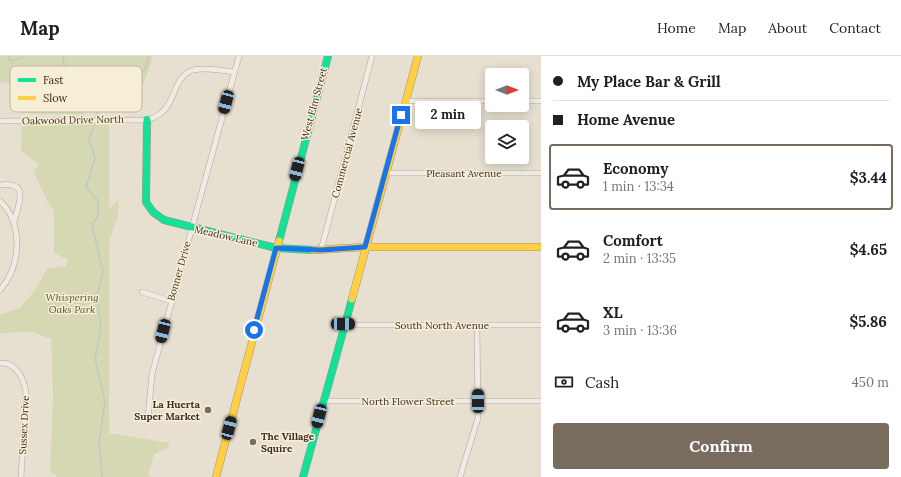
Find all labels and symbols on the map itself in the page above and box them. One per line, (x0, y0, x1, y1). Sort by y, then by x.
legend (10, 66, 142, 112)
street label: West Elm Street (298, 66, 330, 142)
north arrow (485, 68, 529, 112)
text: Fast (43, 73, 64, 87)
car (217, 89, 235, 115)
text: Slow (43, 91, 68, 105)
callout: 2 min (415, 101, 481, 129)
street label: Commercial Avenue (329, 106, 365, 200)
route end (392, 106, 410, 124)
street label: Oakwood Drive North (22, 113, 124, 127)
car (288, 156, 306, 182)
street label: Pleasant Avenue (426, 167, 502, 180)
street label: Meadow Lane (193, 222, 260, 250)
street label: Bonner Drive (164, 239, 194, 302)
park label: Whispering Oaks Park (45, 291, 99, 316)
car (154, 318, 172, 344)
car (331, 318, 355, 330)
street label: South North Avenue (395, 319, 490, 332)
route start (245, 321, 263, 339)
car (472, 389, 484, 413)
street label: Sussex Drive (16, 395, 32, 455)
street label: North Flower Street (362, 395, 455, 408)
place label: La Huerta Super Market (134, 398, 201, 423)
car (310, 403, 328, 429)
marker: La Huerta Super Market (203, 405, 213, 415)
car (220, 415, 238, 441)
place label: The Village Squire (261, 430, 315, 455)
marker: The Village Squire (248, 437, 258, 447)

